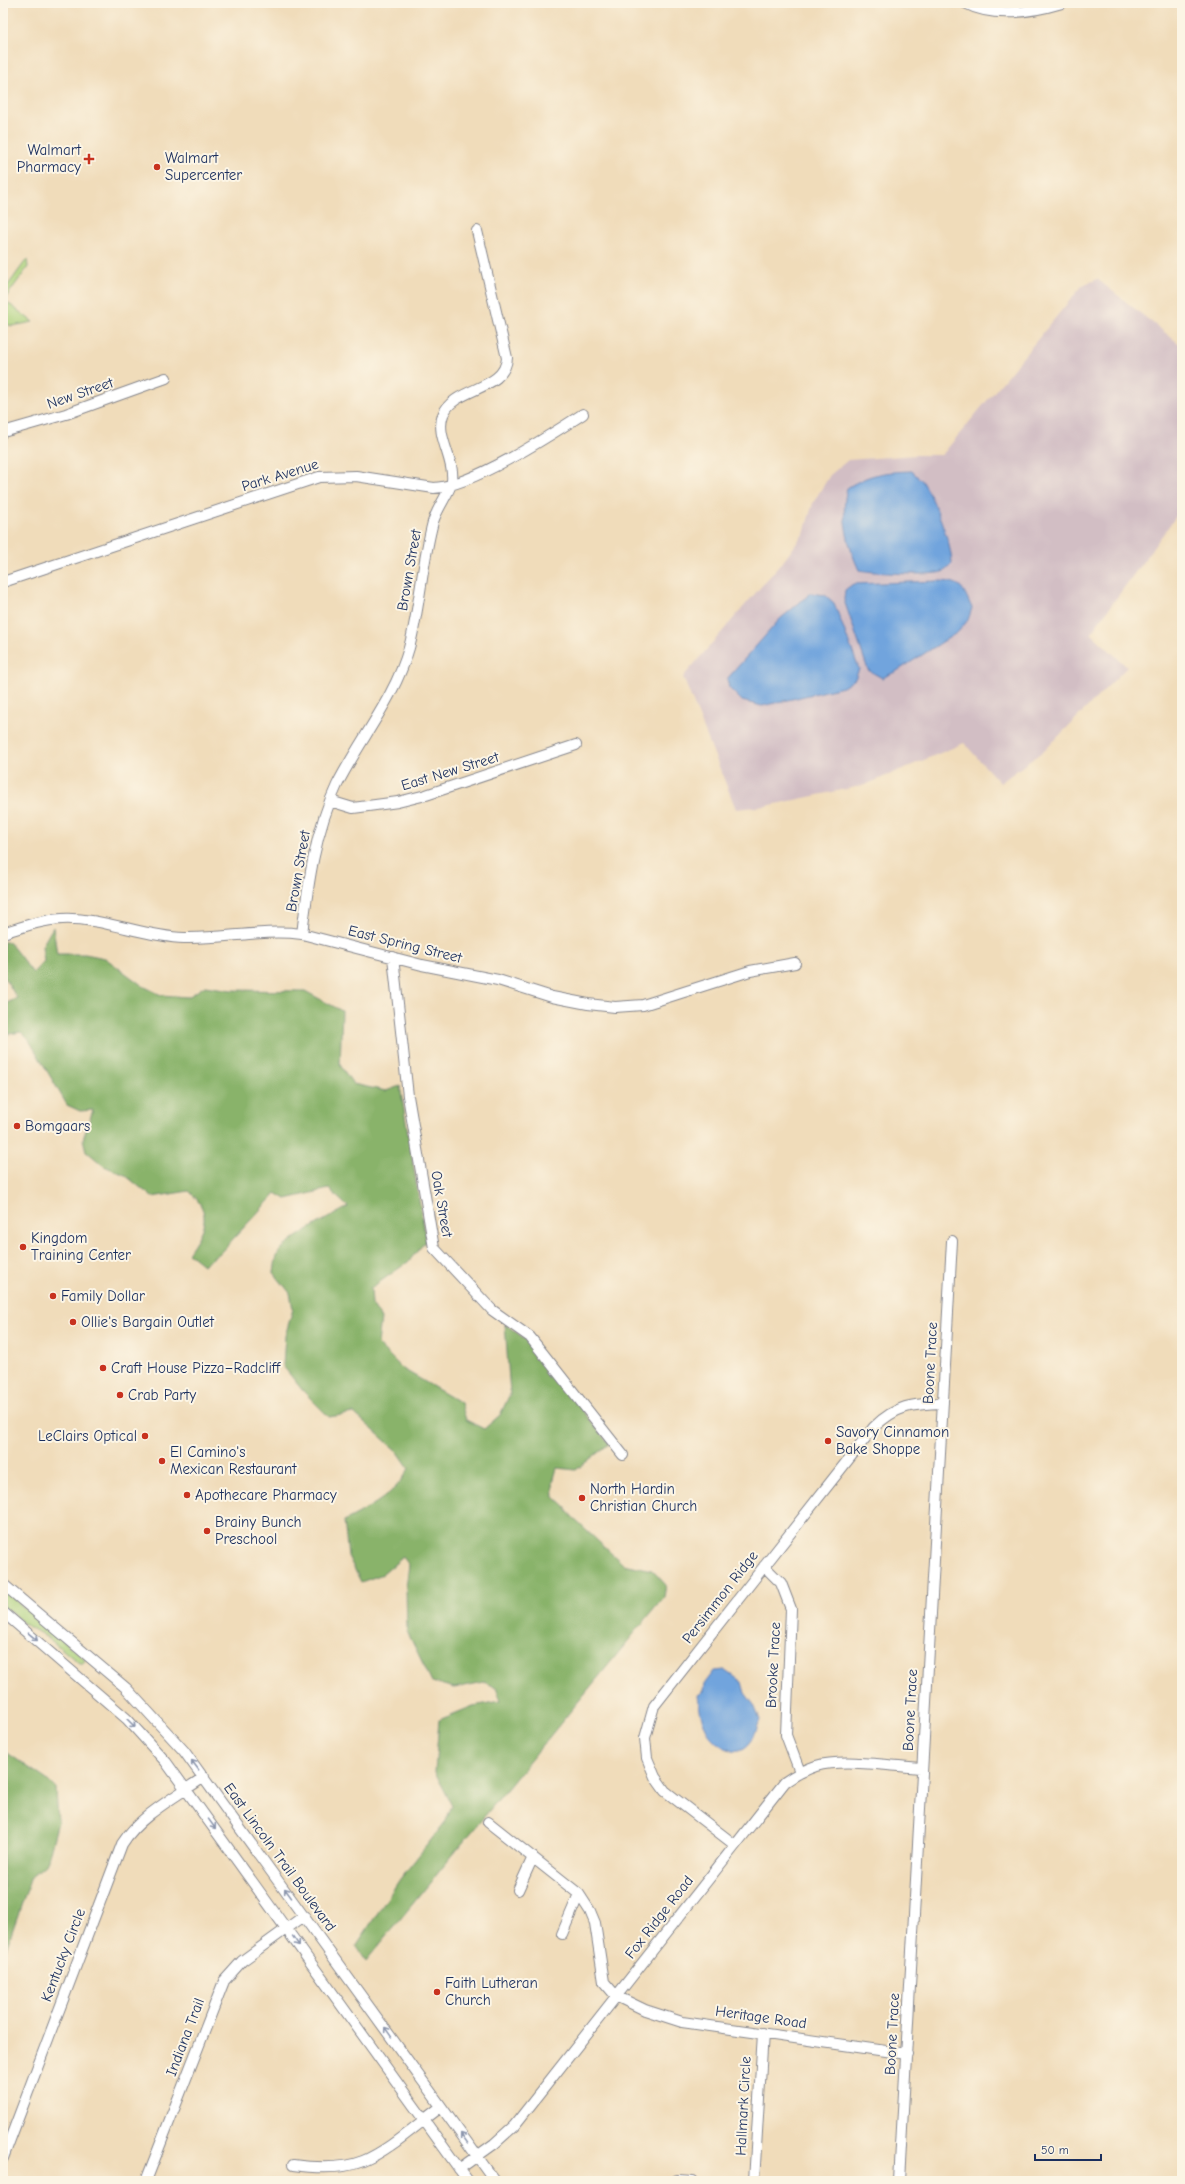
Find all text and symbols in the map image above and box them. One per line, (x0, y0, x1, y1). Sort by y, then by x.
place label: Walmart Pharmacy (17, 141, 82, 176)
place label: Walmart Supercenter (165, 149, 242, 184)
marker: Walmart Pharmacy (84, 154, 94, 164)
marker: Walmart Supercenter (152, 162, 162, 172)
street label: New Street (44, 373, 116, 413)
street label: Park Avenue (239, 455, 321, 495)
street label: Brown Street (393, 527, 425, 612)
street label: East New Street (399, 747, 502, 794)
street label: Brown Street (282, 828, 314, 913)
street label: East Spring Street (346, 921, 465, 967)
place label: Bomgaars (25, 1117, 90, 1135)
marker: Bomgaars (12, 1121, 22, 1131)
street label: Oak Street (427, 1169, 457, 1239)
place label: Kingdom Training Center (31, 1229, 131, 1264)
marker: Kingdom Training Center (18, 1242, 28, 1252)
place label: Family Dollar (61, 1287, 145, 1305)
marker: Family Dollar (48, 1291, 58, 1301)
place label: Ollie's Bargain Outlet (81, 1313, 215, 1331)
marker: Ollie's Bargain Outlet (68, 1317, 78, 1327)
street label: Boone Trace (919, 1321, 941, 1404)
place label: Craft House Pizza–Radcliff (111, 1359, 281, 1377)
marker: Craft House Pizza–Radcliff (98, 1363, 108, 1373)
place label: Crab Party (128, 1386, 196, 1404)
marker: Crab Party (115, 1390, 125, 1400)
place label: Savory Cinnamon Bake Shoppe (836, 1423, 949, 1458)
place label: LeClairs Optical (38, 1427, 137, 1445)
marker: LeClairs Optical (140, 1431, 150, 1441)
marker: Savory Cinnamon Bake Shoppe (823, 1436, 833, 1446)
place label: El Camino's Mexican Restaurant (170, 1443, 297, 1478)
marker: El Camino's Mexican Restaurant (157, 1456, 167, 1466)
place label: North Hardin Christian Church (590, 1480, 697, 1515)
place label: Apothecare Pharmacy (195, 1486, 337, 1504)
marker: Apothecare Pharmacy (182, 1490, 192, 1500)
marker: North Hardin Christian Church (577, 1493, 587, 1503)
place label: Brainy Bunch Preschool (215, 1513, 302, 1548)
marker: Brainy Bunch Preschool (202, 1526, 212, 1536)
street label: Persimmon Ridge (678, 1547, 762, 1647)
street label: Brooke Trace (762, 1621, 784, 1709)
one-way arrow (28, 1633, 38, 1642)
street label: Boone Trace (899, 1668, 921, 1751)
one-way arrow (126, 1718, 136, 1728)
one-way arrow (191, 1759, 199, 1770)
street label: East Lincoln Trail Boulevard (220, 1779, 340, 1935)
one-way arrow (208, 1818, 216, 1829)
street label: Fox Ridge Road (621, 1872, 697, 1962)
one-way arrow (284, 1887, 292, 1898)
street label: Kentucky Circle (37, 1905, 89, 2004)
one-way arrow (292, 1935, 300, 1946)
place label: Faith Lutheran Church (445, 1974, 538, 2009)
marker: Faith Lutheran Church (432, 1987, 442, 1997)
street label: Boone Trace (881, 1992, 903, 2075)
street label: Indiana Trail (162, 1995, 208, 2079)
street label: Heritage Road (714, 2002, 808, 2032)
one-way arrow (384, 2027, 392, 2038)
street label: Hallmark Circle (731, 2055, 755, 2156)
one-way arrow (460, 2133, 468, 2144)
scale bar (1035, 2136, 1101, 2162)
text: 50 m (1041, 2143, 1069, 2157)

